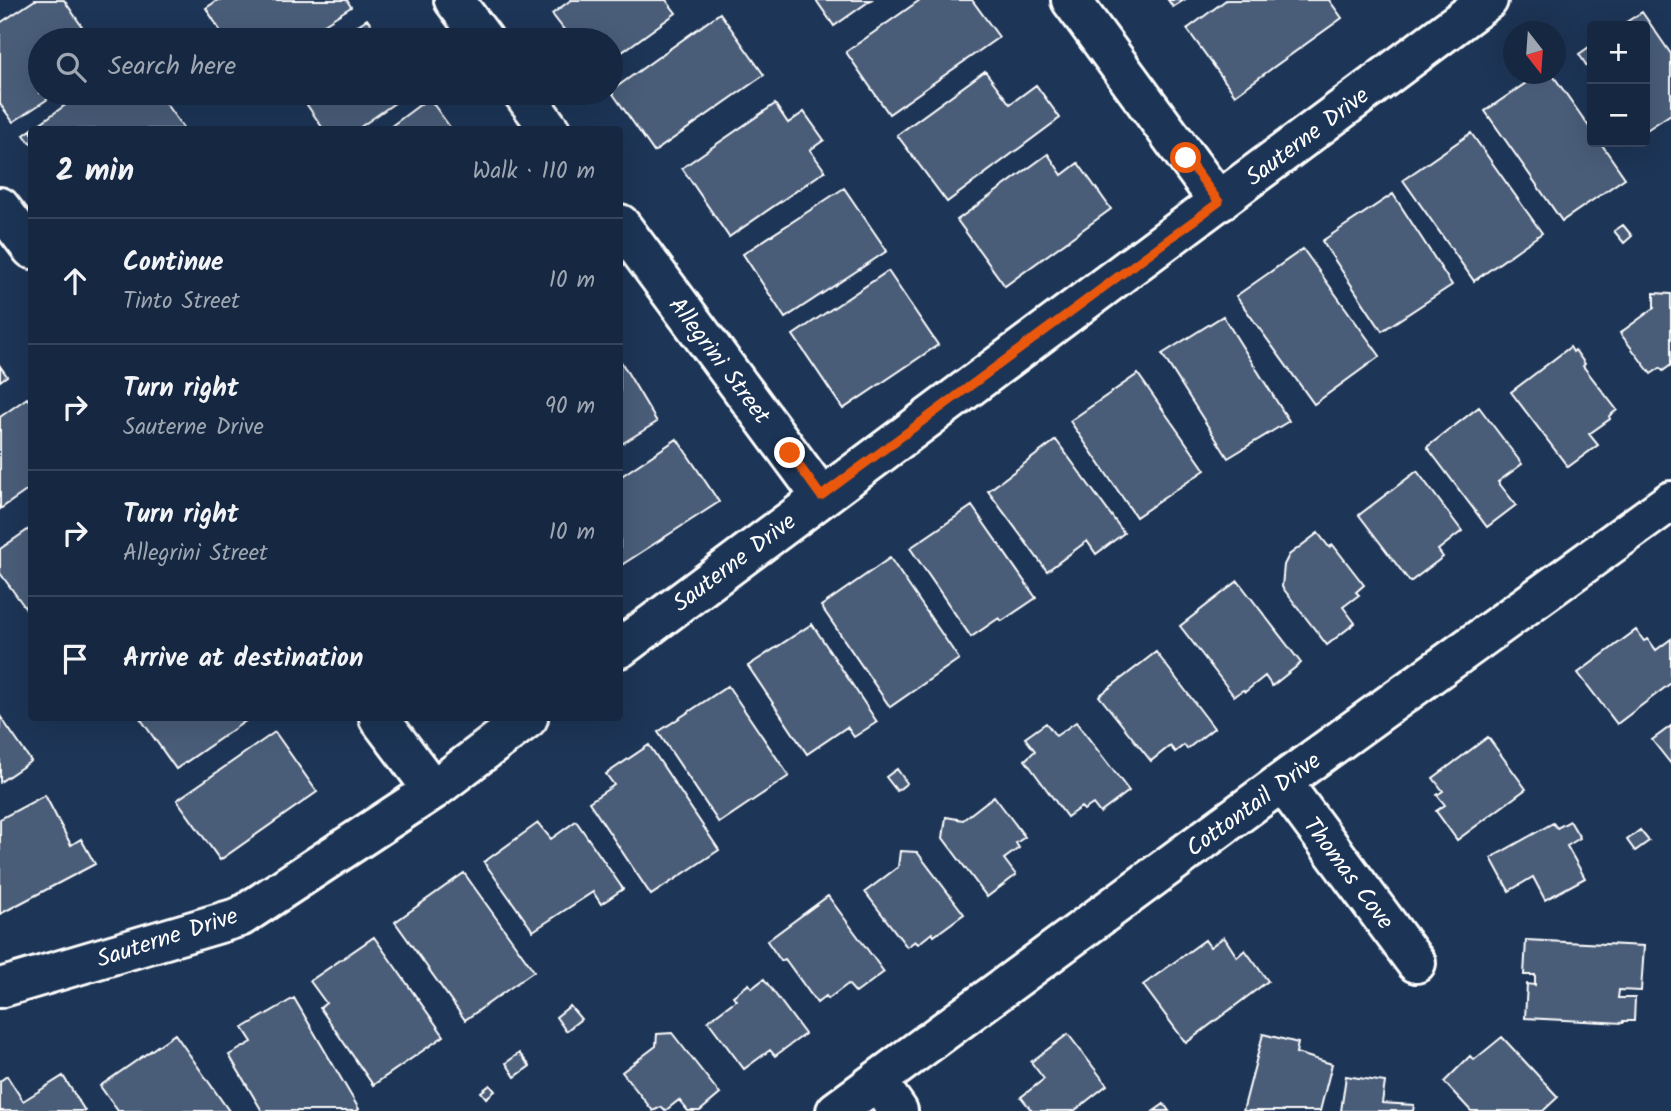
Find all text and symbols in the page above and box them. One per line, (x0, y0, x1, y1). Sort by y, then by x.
north arrow (1503, 21, 1566, 84)
map controls (1587, 21, 1650, 147)
button: + (1587, 21, 1650, 84)
search box (28, 28, 623, 105)
text: Search here (108, 46, 236, 88)
icon: search (52, 48, 90, 86)
street label: Sauterne Drive (1238, 77, 1378, 197)
button: − (1587, 84, 1650, 147)
route start (1170, 142, 1201, 173)
text: 2 min (56, 148, 134, 196)
text: Walk · 110 m (472, 154, 595, 190)
text: Continue (123, 242, 224, 284)
icon: ahead (56, 262, 94, 300)
text: 10 m (549, 263, 595, 299)
text: Tinto Street (123, 284, 240, 320)
street label: Allegrini Street (658, 289, 780, 434)
text: Turn right (123, 368, 239, 410)
icon: right (56, 388, 94, 426)
text: 90 m (545, 389, 595, 425)
text: Sauterne Drive (123, 410, 264, 446)
route end (774, 437, 805, 468)
text: Turn right (123, 494, 239, 536)
street label: Sauterne Drive (665, 503, 805, 623)
icon: right (56, 514, 94, 552)
text: 10 m (549, 515, 595, 551)
text: Allegrini Street (123, 536, 268, 572)
text: Arrive at destination (123, 638, 363, 680)
icon: arrive (56, 640, 94, 678)
street label: Cottontail Drive (1178, 742, 1330, 868)
street label: Thomas Cove (1292, 809, 1404, 939)
street label: Sauterne Drive (92, 897, 244, 980)

